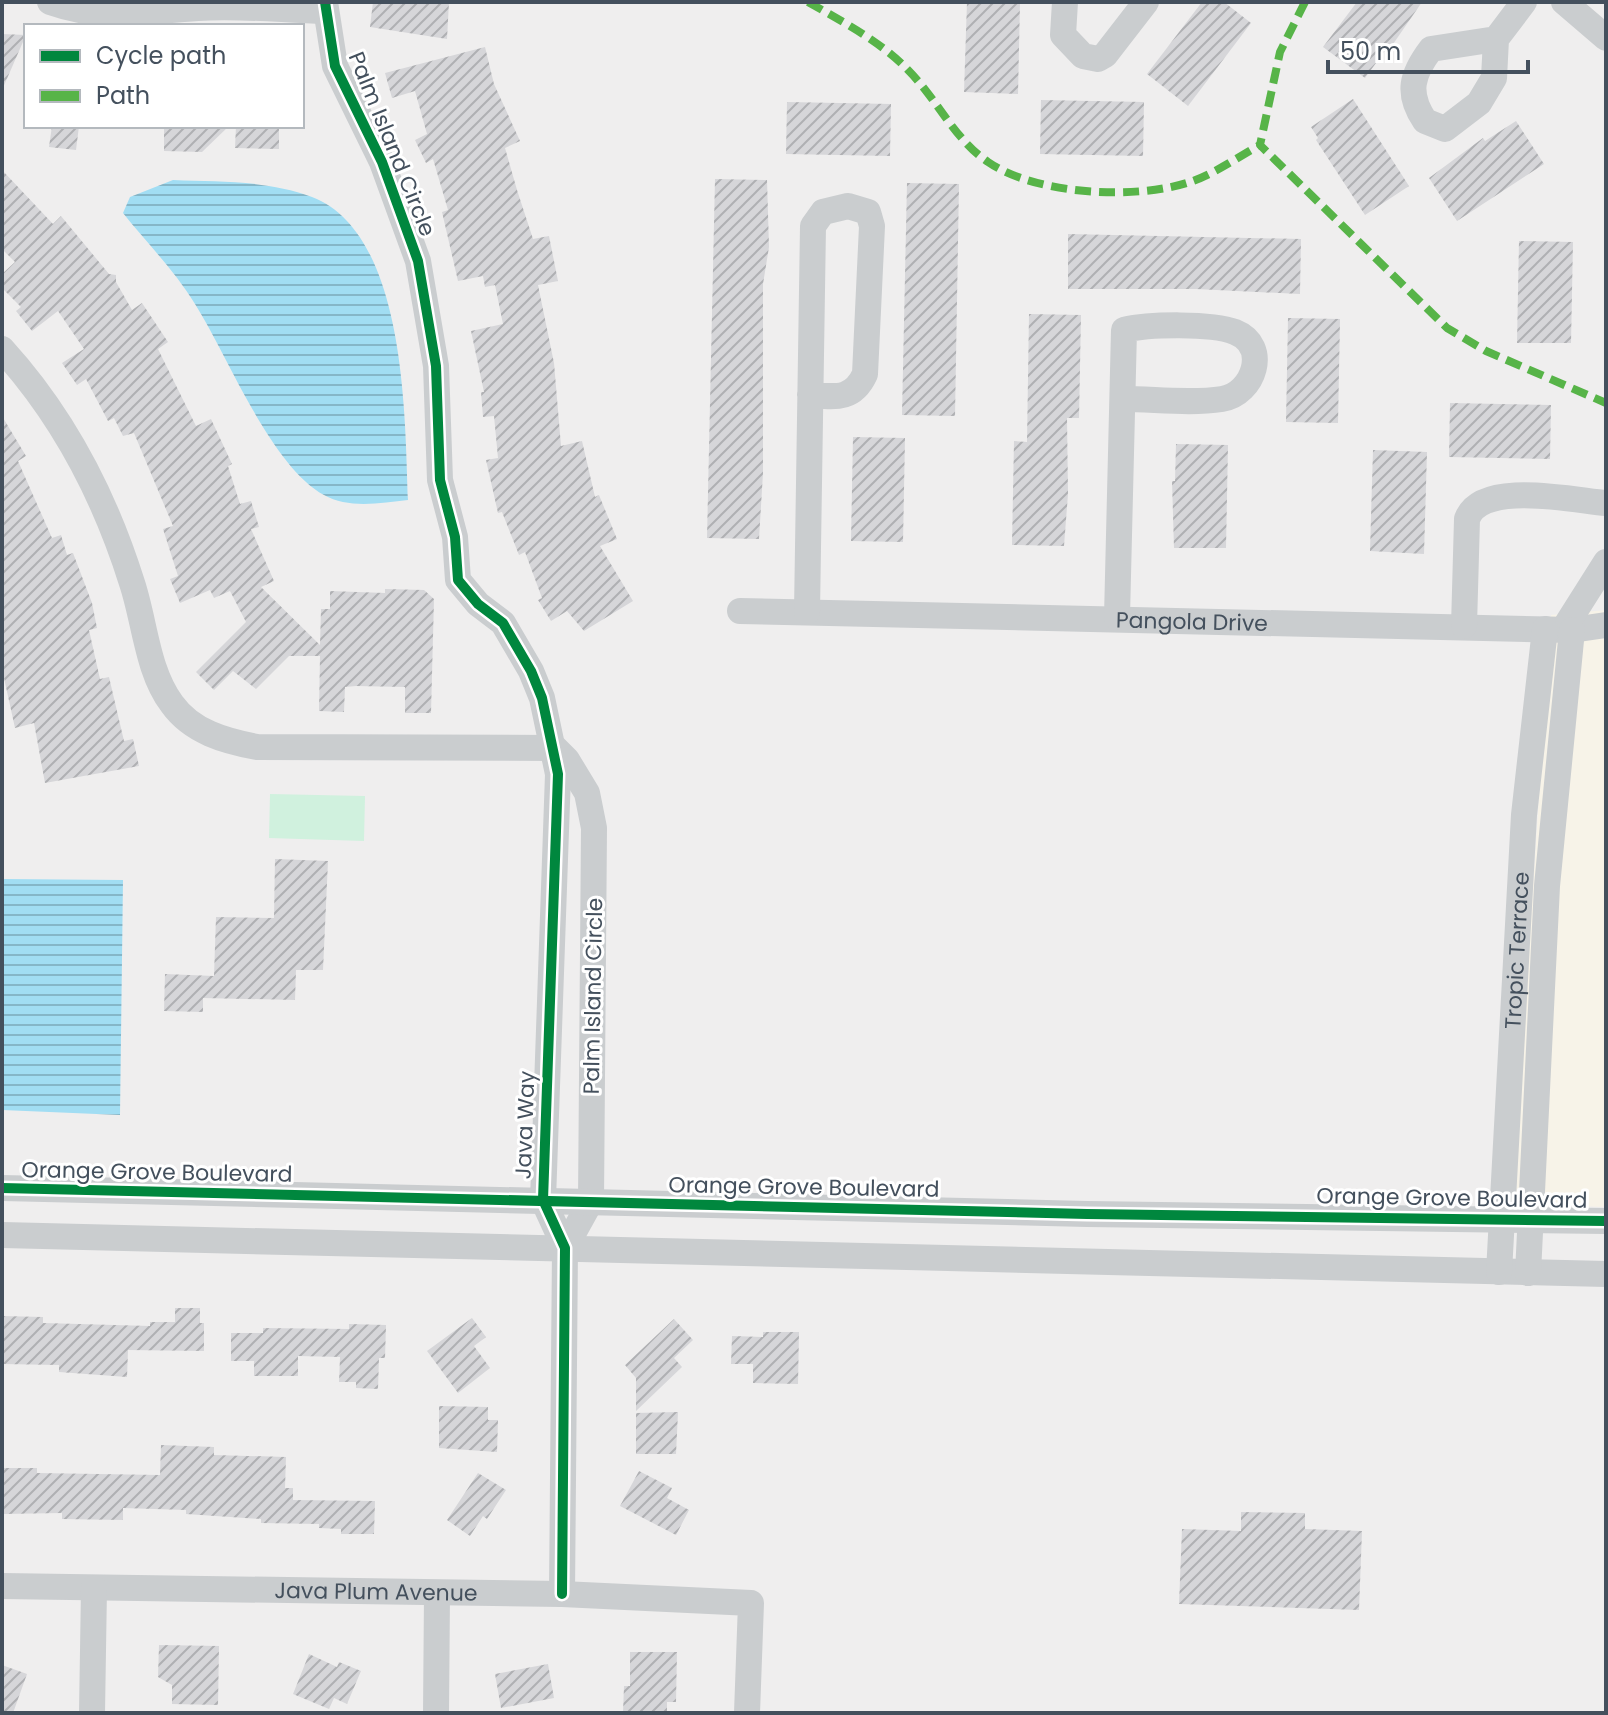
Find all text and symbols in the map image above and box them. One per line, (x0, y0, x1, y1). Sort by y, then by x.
legend (24, 24, 304, 128)
scale bar (1328, 24, 1528, 74)
text: 50 m (1340, 35, 1401, 68)
text: Cycle path (96, 39, 226, 72)
street label: Palm Island Circle (341, 47, 443, 241)
text: Path (96, 79, 150, 112)
street label: Pangola Drive (1116, 604, 1268, 639)
street label: Tropic Terrace (1497, 871, 1536, 1030)
street label: Palm Island Circle (576, 897, 610, 1095)
street label: Java Way (508, 1070, 542, 1180)
street label: Orange Grove Boulevard (21, 1154, 293, 1190)
street label: Orange Grove Boulevard (668, 1169, 940, 1205)
street label: Orange Grove Boulevard (1316, 1180, 1588, 1216)
street label: Java Plum Avenue (274, 1574, 478, 1608)

